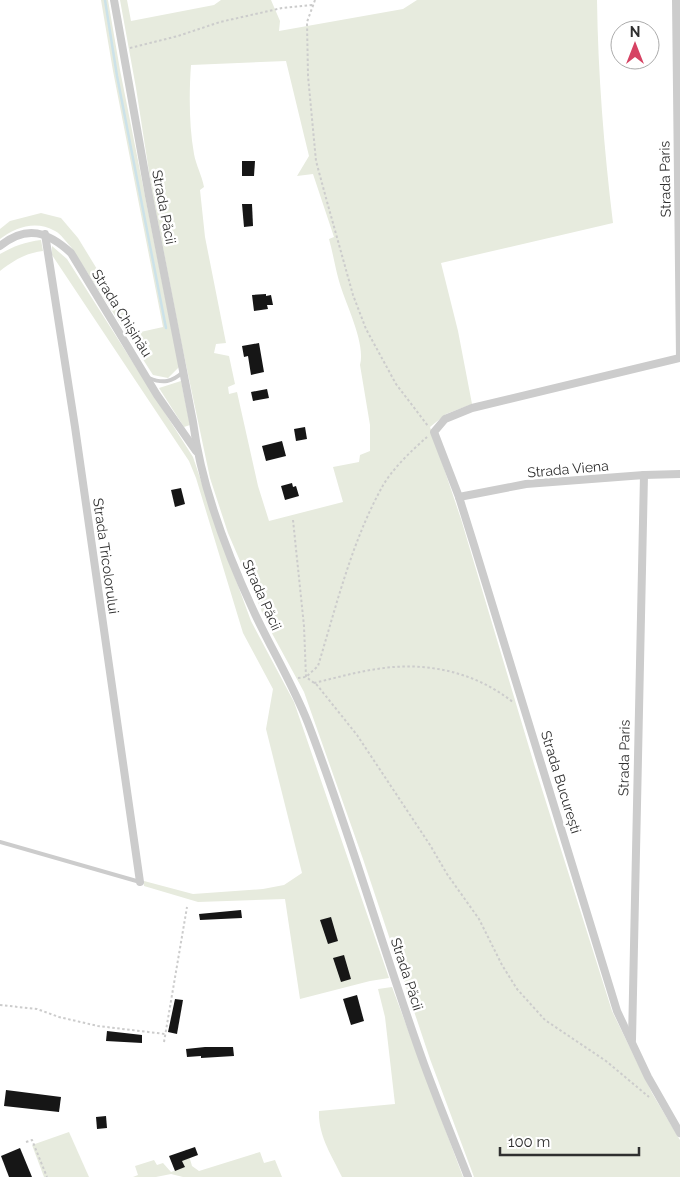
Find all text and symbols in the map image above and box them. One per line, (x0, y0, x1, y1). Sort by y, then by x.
north arrow (610, 20, 660, 70)
text: N (630, 24, 640, 40)
street label: Strada Paris (656, 140, 674, 217)
street label: Strada Păcii (149, 168, 179, 246)
street label: Strada Chișinău (89, 266, 155, 360)
street label: Strada Viena (527, 457, 609, 481)
street label: Strada Tricolorului (90, 497, 122, 615)
street label: Strada Păcii (239, 557, 285, 633)
street label: Strada Paris (615, 719, 633, 796)
street label: Strada București (538, 729, 584, 835)
street label: Strada Păcii (388, 936, 426, 1012)
scale bar (500, 1124, 639, 1156)
text: 100 m (508, 1133, 550, 1151)

